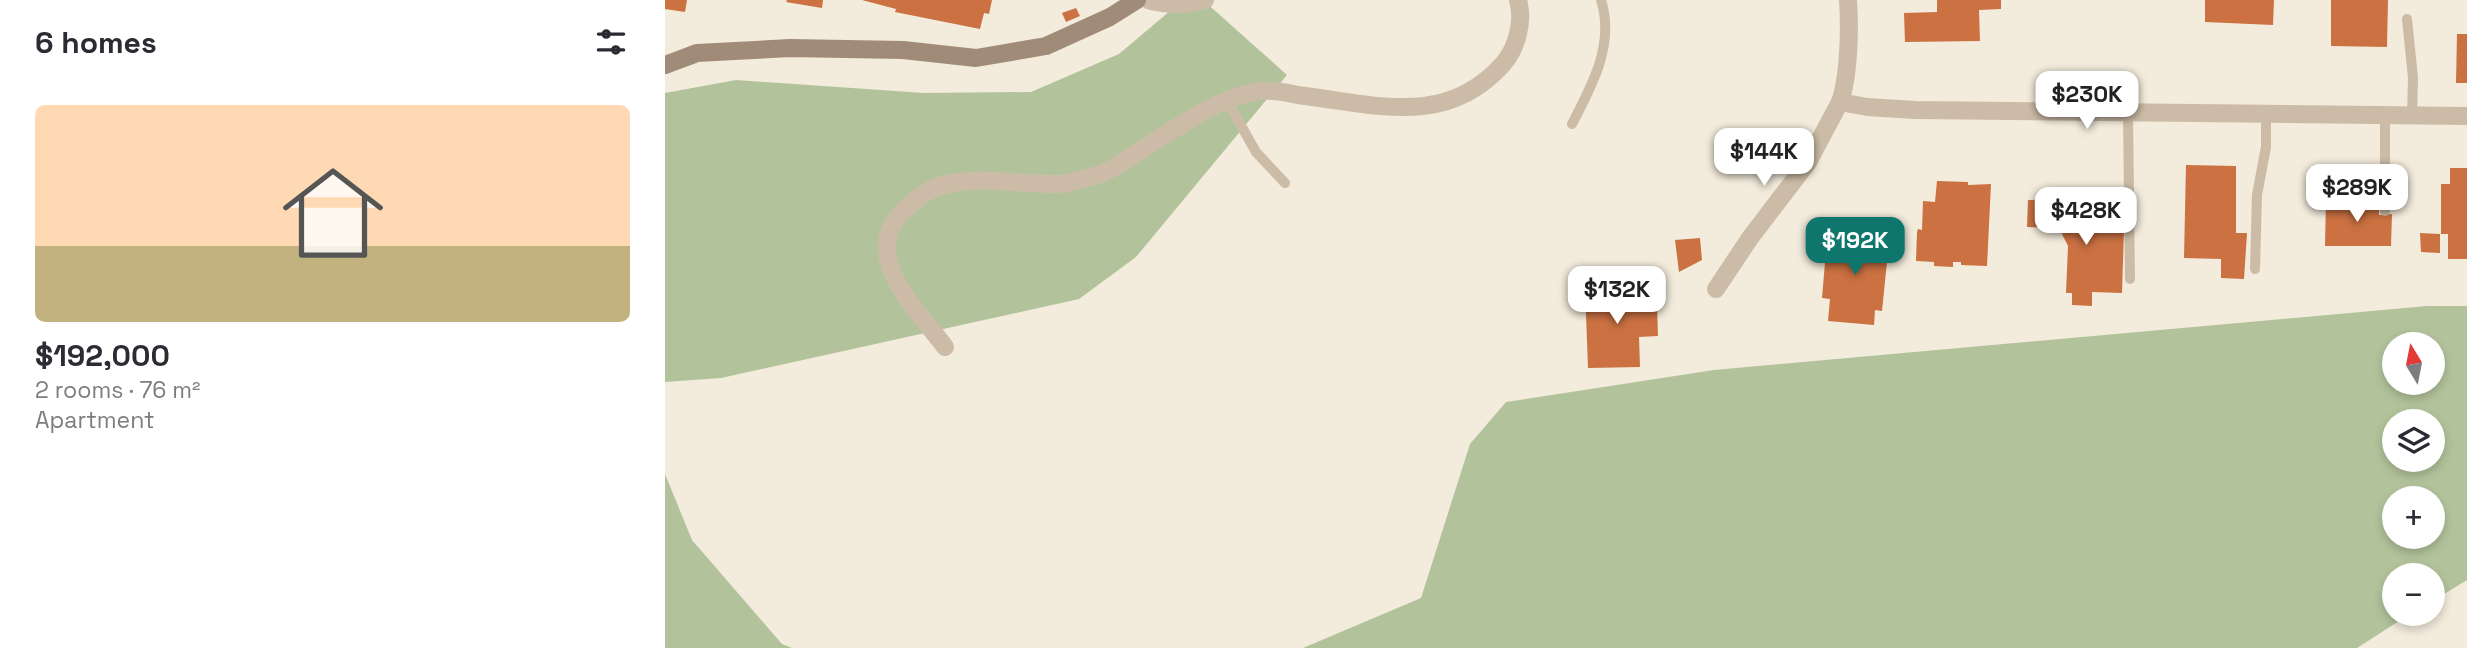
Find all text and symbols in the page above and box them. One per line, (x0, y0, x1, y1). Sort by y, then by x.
text: 6 homes (35, 23, 157, 62)
icon: filters (592, 23, 630, 61)
pin: $230K (2038, 72, 2136, 131)
text: $230K (2052, 79, 2122, 109)
pin: $144K (1715, 128, 1813, 188)
text: $144K (1730, 136, 1798, 166)
icon: home (270, 150, 396, 276)
pin: $289K (2308, 164, 2406, 224)
text: $289K (2322, 172, 2392, 202)
pin: $428K (2037, 188, 2135, 247)
text: $428K (2051, 195, 2121, 225)
pin: $192K (1806, 218, 1904, 277)
text: $192K (1822, 225, 1888, 255)
pin: $132K (1568, 266, 1666, 326)
text: $132K (1584, 274, 1650, 304)
north arrow (2382, 332, 2445, 396)
map controls (2382, 332, 2445, 626)
text: $192,000 (35, 336, 170, 375)
text: 2 rooms · 76 m² (35, 375, 200, 405)
text: Apartment (35, 405, 155, 435)
button: layers (2382, 409, 2445, 472)
button: + (2382, 486, 2445, 549)
button: − (2382, 563, 2445, 626)

